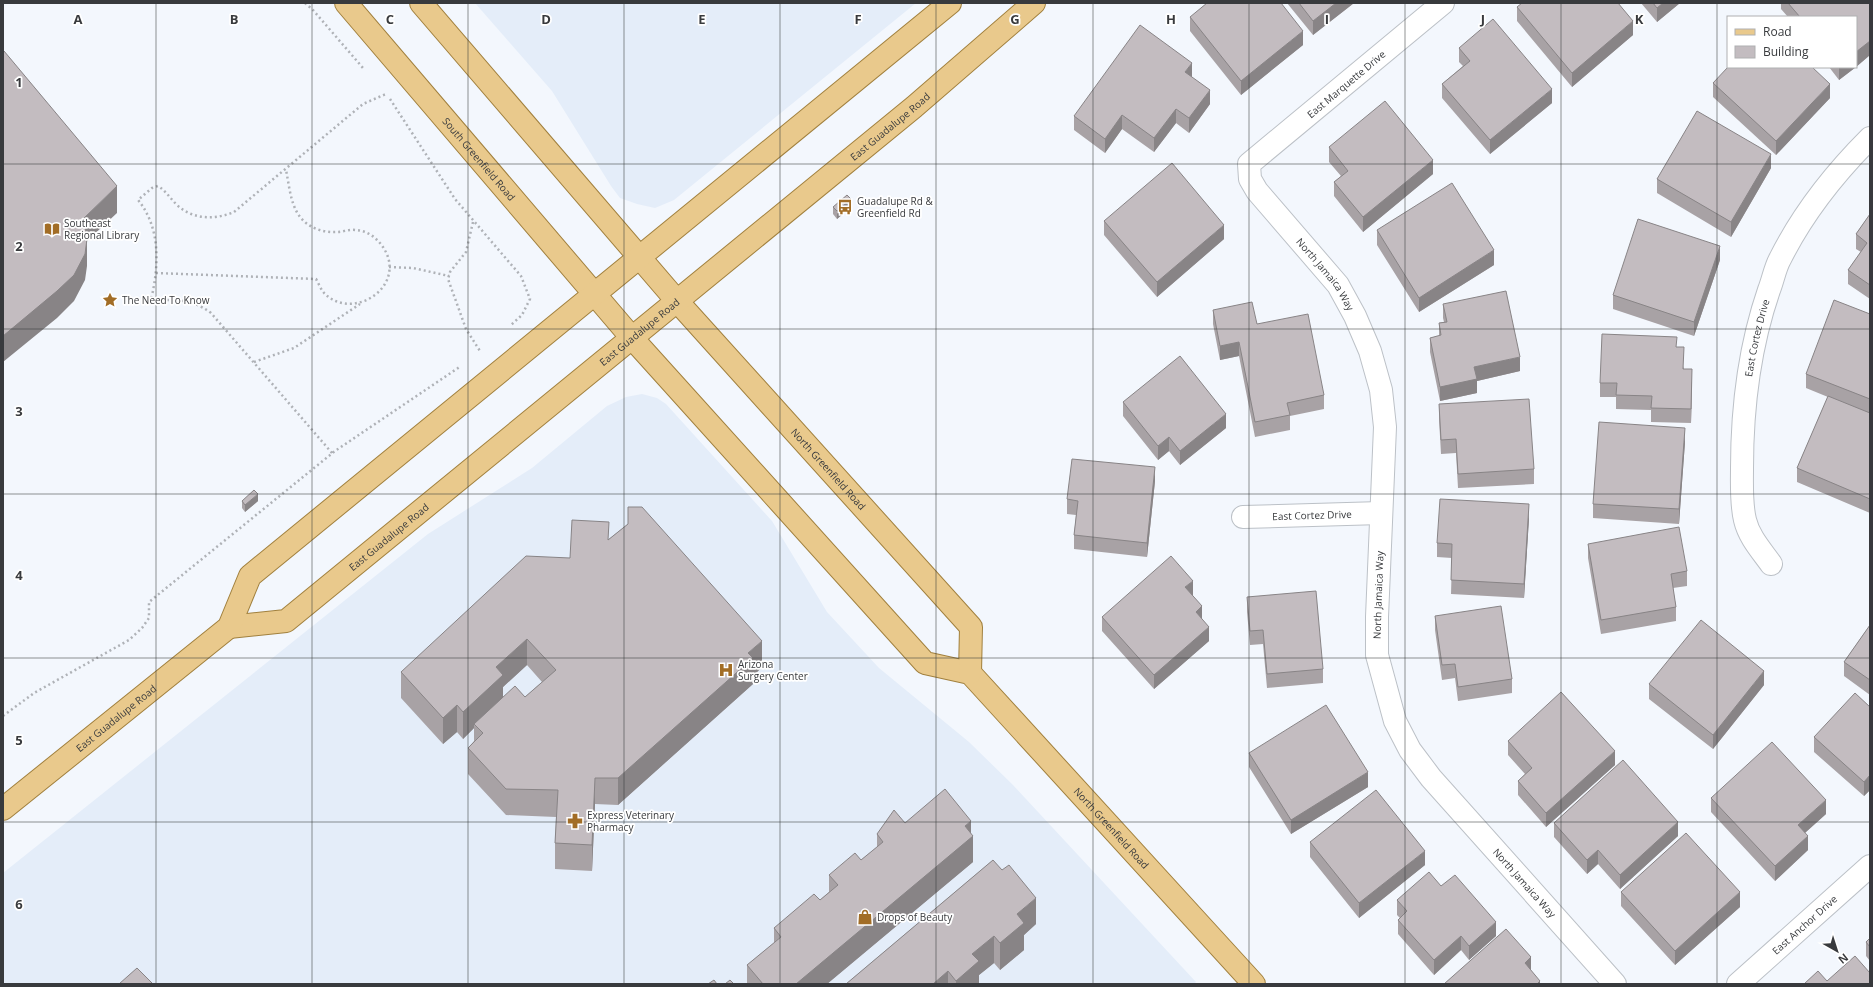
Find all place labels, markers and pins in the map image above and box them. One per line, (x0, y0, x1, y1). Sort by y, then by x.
place label: Guadalupe Rd & Greenfield Rd (857, 194, 934, 220)
bus stop icon: Guadalupe Rd & Greenfield Rd (836, 198, 854, 216)
place label: Southeast Regional Library (64, 216, 140, 242)
library icon: Southeast Regional Library (43, 220, 61, 238)
place icon: The Need To Know (101, 291, 119, 309)
place label: The Need To Know (122, 293, 210, 307)
place label: Arizona Surgery Center (738, 657, 808, 683)
hospital icon: Arizona Surgery Center (717, 661, 735, 679)
place label: Express Veterinary Pharmacy (587, 808, 675, 834)
pharmacy icon: Express Veterinary Pharmacy (566, 812, 584, 830)
shop icon: Drops of Beauty (856, 908, 874, 926)
place label: Drops of Beauty (877, 910, 953, 924)

